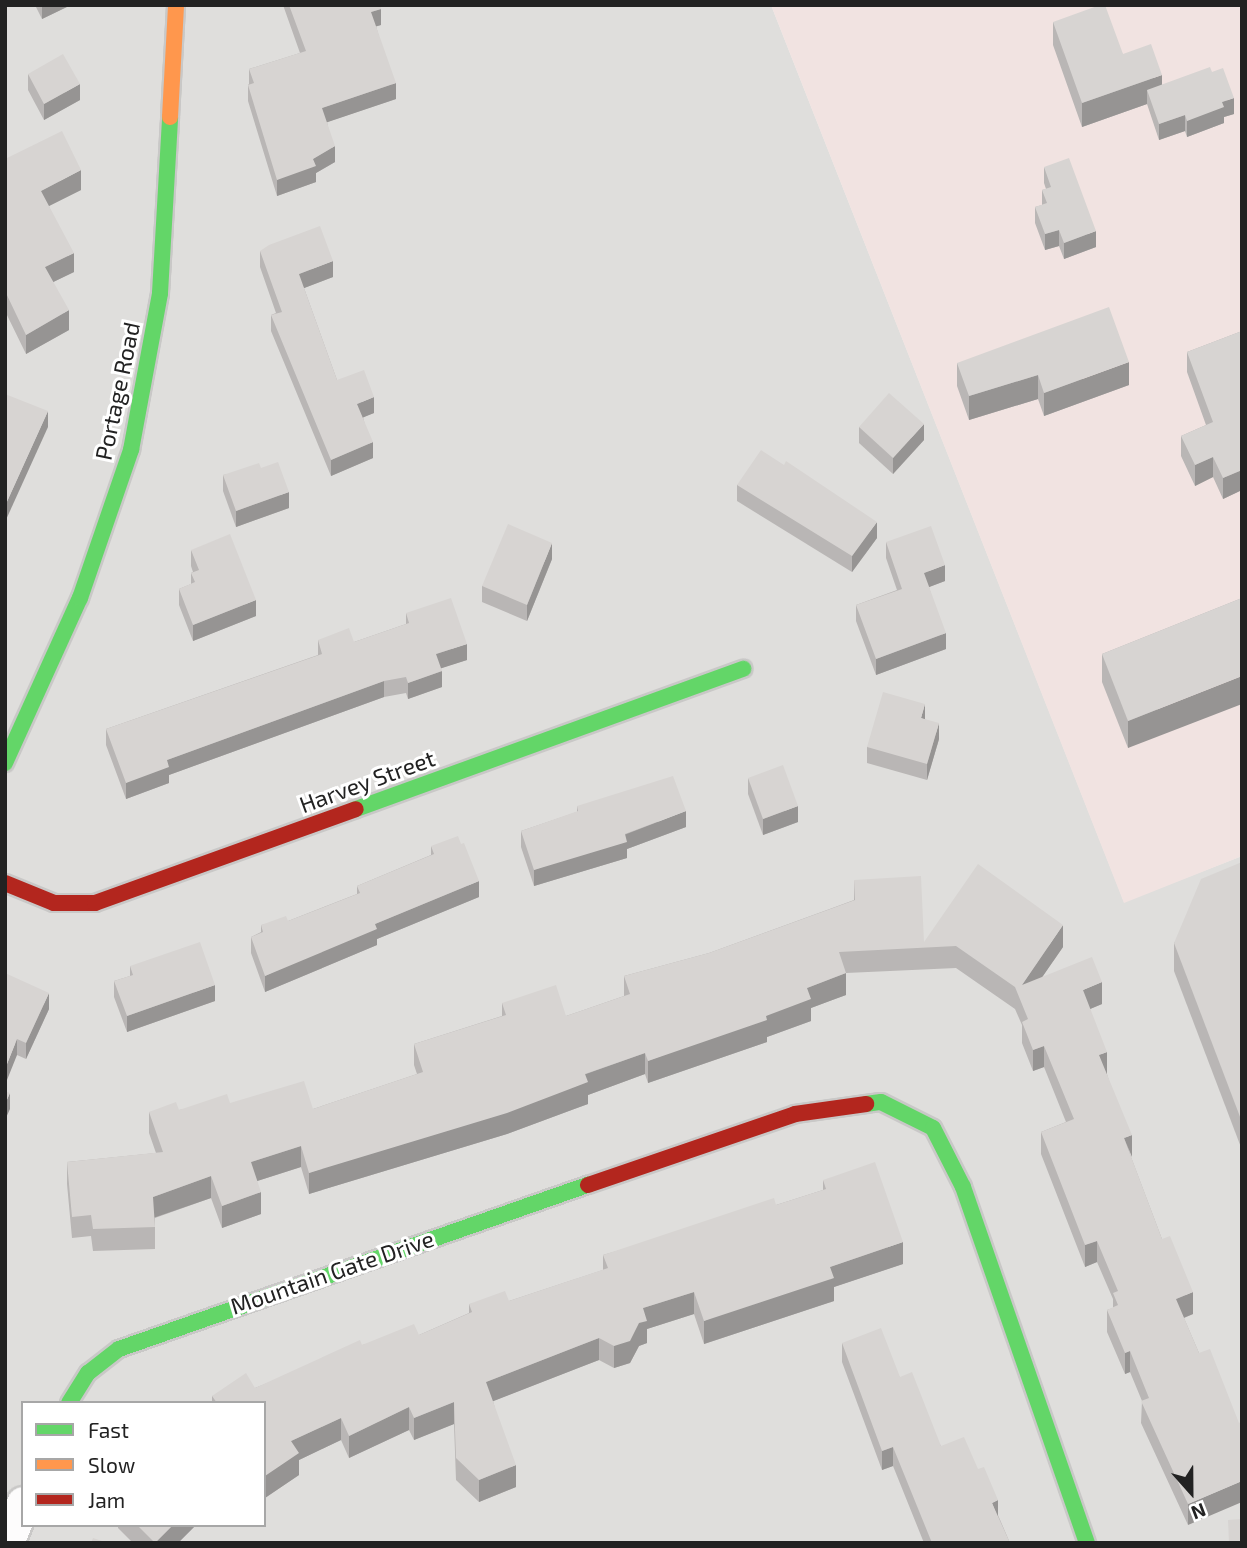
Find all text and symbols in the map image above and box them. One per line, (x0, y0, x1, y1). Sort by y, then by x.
street label: Portage Road (89, 320, 145, 462)
street label: Harvey Street (295, 744, 439, 818)
street label: Mountain Gate Drive (227, 1224, 437, 1320)
legend (21, 1401, 266, 1527)
text: Fast (88, 1417, 129, 1442)
text: Slow (88, 1452, 135, 1477)
north arrow (1156, 1457, 1226, 1527)
text: Jam (88, 1487, 125, 1512)
text: N (1188, 1499, 1209, 1525)

